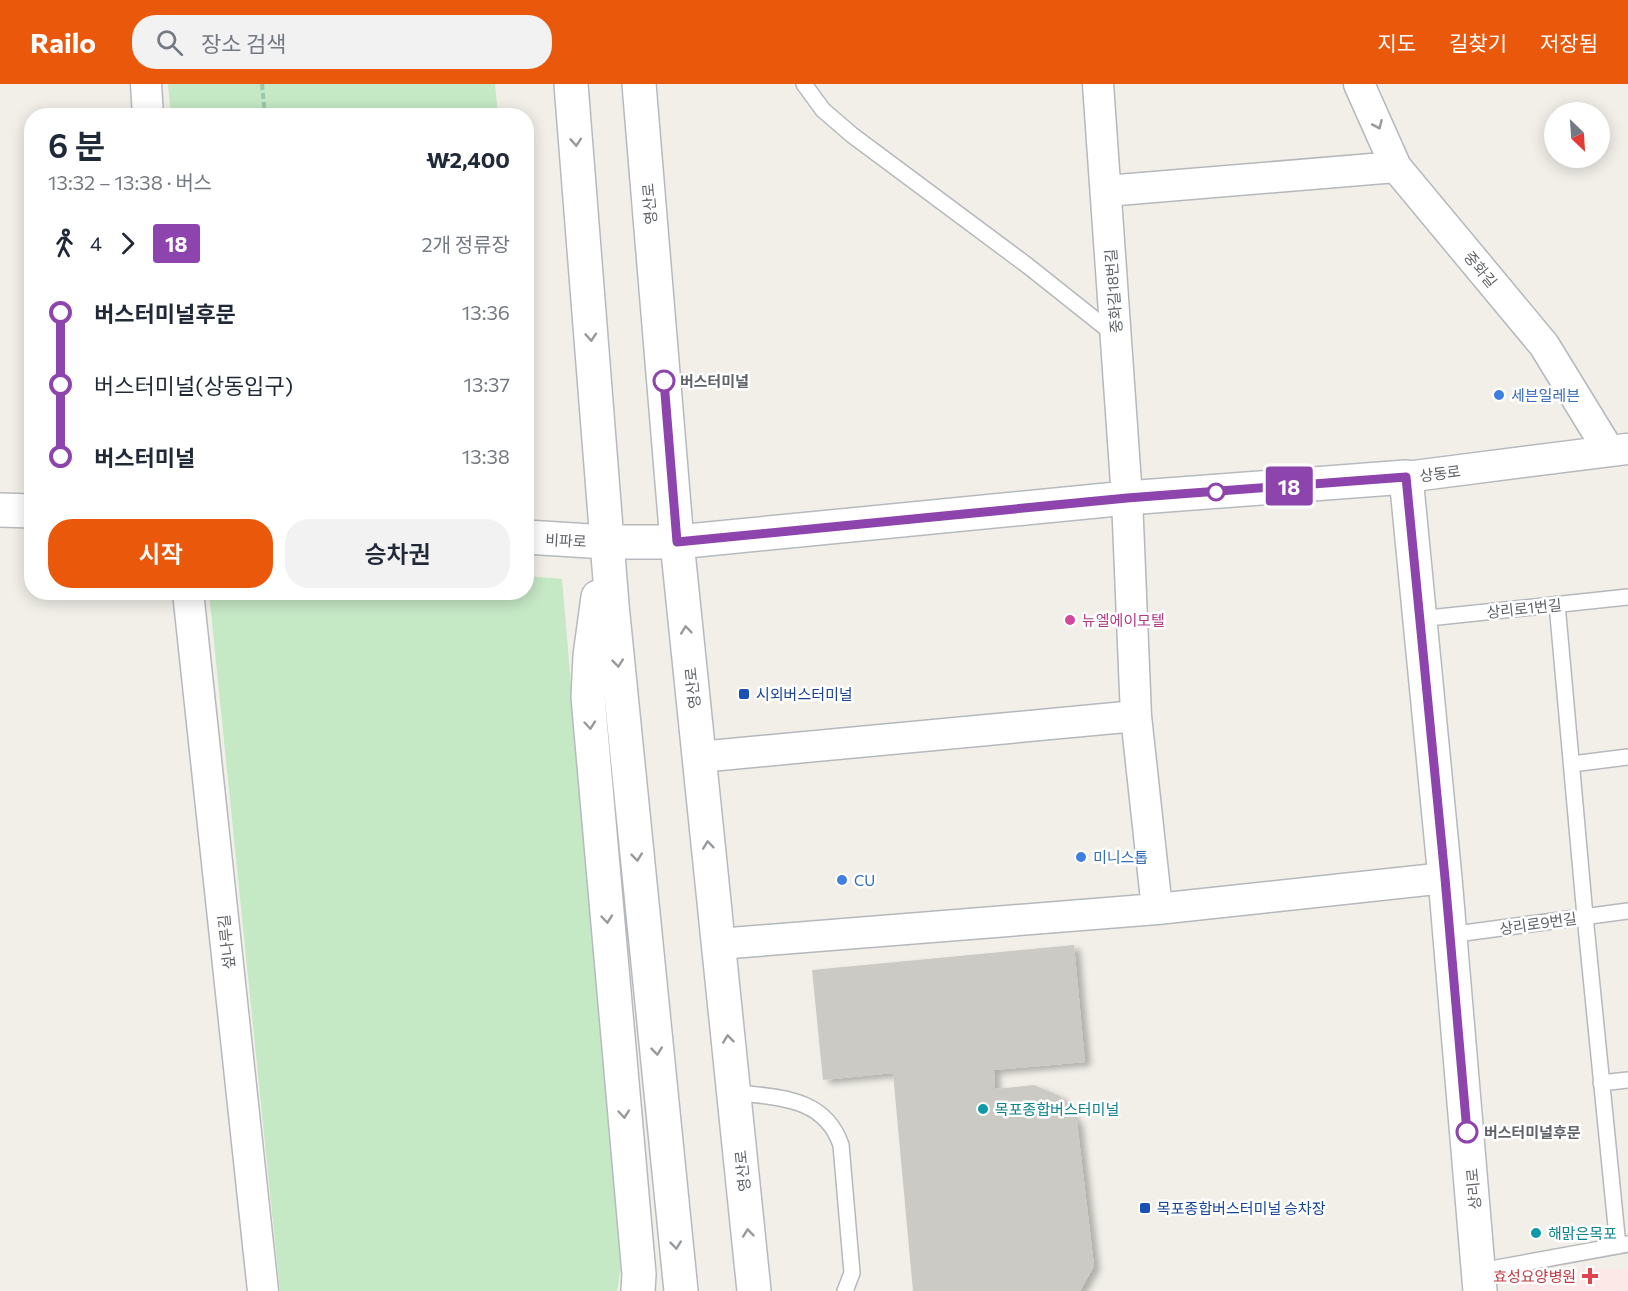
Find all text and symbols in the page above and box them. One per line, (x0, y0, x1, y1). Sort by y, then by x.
search box (132, 15, 552, 69)
text: Railo (30, 25, 96, 59)
icon: search (153, 26, 186, 59)
text: 장소 검색 (201, 30, 286, 57)
text: 지도 (1377, 30, 1416, 55)
text: 길찾기 (1449, 30, 1507, 55)
text: 저장됨 (1540, 30, 1598, 55)
north arrow (1544, 102, 1610, 168)
map controls (1544, 102, 1610, 168)
one-way arrow (1371, 119, 1383, 130)
text: 6 분 (48, 124, 105, 165)
one-way arrow (569, 138, 582, 147)
text: ₩2,400 (426, 146, 510, 173)
text: 13:32 – 13:38 · 버스 (48, 170, 212, 194)
street label: 영산로 (638, 183, 660, 225)
icon: walk (48, 227, 81, 260)
icon: forward (111, 227, 144, 260)
text: 4 (90, 231, 102, 255)
text: 18 (165, 231, 188, 256)
text: 2개 정류장 (421, 232, 510, 256)
street label: 중화길 (1461, 247, 1501, 291)
street label: 중화길18번길 (1101, 248, 1125, 334)
text: 버스터미널후문 (94, 300, 236, 327)
text: 13:36 (462, 300, 510, 324)
one-way arrow (584, 332, 597, 341)
marker: 버스터미널 (653, 370, 675, 392)
text: 버스터미널(상동입구) (94, 372, 293, 399)
text: 13:37 (463, 372, 510, 396)
place label: 버스터미널 (680, 372, 749, 390)
place label: 세븐일레븐 (1511, 386, 1580, 404)
marker: 세븐일레븐 (1492, 388, 1506, 402)
text: 버스터미널 (94, 444, 195, 471)
text: 13:38 (462, 444, 510, 468)
street label: 상동로 (1418, 462, 1462, 484)
line badge: 18 (1262, 466, 1316, 506)
text: 18 (1278, 474, 1300, 499)
unlabelled marker (1207, 483, 1225, 501)
button: 시작 (48, 519, 273, 588)
button: 승차권 (285, 519, 510, 588)
street label: 비파로 (545, 530, 587, 550)
street label: 상리로1번길 (1486, 595, 1562, 621)
place label: 뉴엘에이모텔 (1082, 611, 1165, 629)
marker: 뉴엘에이모텔 (1063, 613, 1077, 627)
one-way arrow (680, 625, 693, 635)
one-way arrow (611, 658, 623, 667)
street label: 영산로 (681, 666, 703, 710)
place label: 시외버스터미널 (756, 685, 853, 703)
marker: 시외버스터미널 (737, 687, 751, 701)
one-way arrow (583, 721, 596, 730)
one-way arrow (702, 840, 715, 849)
place label: 미니스톱 (1093, 848, 1148, 866)
marker: 미니스톱 (1074, 850, 1088, 864)
one-way arrow (630, 852, 643, 861)
place label: CU (854, 871, 875, 889)
marker: CU (835, 873, 849, 887)
street label: 상리로9번길 (1498, 909, 1578, 937)
street label: 섶나루길 (214, 914, 238, 970)
one-way arrow (600, 915, 613, 924)
one-way arrow (722, 1034, 735, 1043)
one-way arrow (650, 1046, 663, 1055)
place label: 목포종합버스터미널 (995, 1100, 1119, 1118)
marker: 목포종합버스터미널 (976, 1102, 990, 1116)
one-way arrow (617, 1109, 630, 1118)
marker: 버스터미널후문 (1456, 1121, 1478, 1143)
place label: 버스터미널후문 (1484, 1123, 1581, 1141)
street label: 영산로 (731, 1149, 753, 1193)
street label: 상리로 (1462, 1168, 1484, 1210)
place label: 목포종합버스터미널 승차장 (1157, 1199, 1326, 1217)
marker: 목포종합버스터미널 승차장 (1138, 1201, 1152, 1215)
place label: 해맑은목포 (1548, 1224, 1617, 1242)
marker: 해맑은목포 (1529, 1226, 1543, 1240)
one-way arrow (742, 1228, 755, 1237)
one-way arrow (669, 1240, 682, 1249)
place label: 효성요양병원 (1493, 1267, 1576, 1285)
marker: 효성요양병원 (1581, 1267, 1599, 1285)

